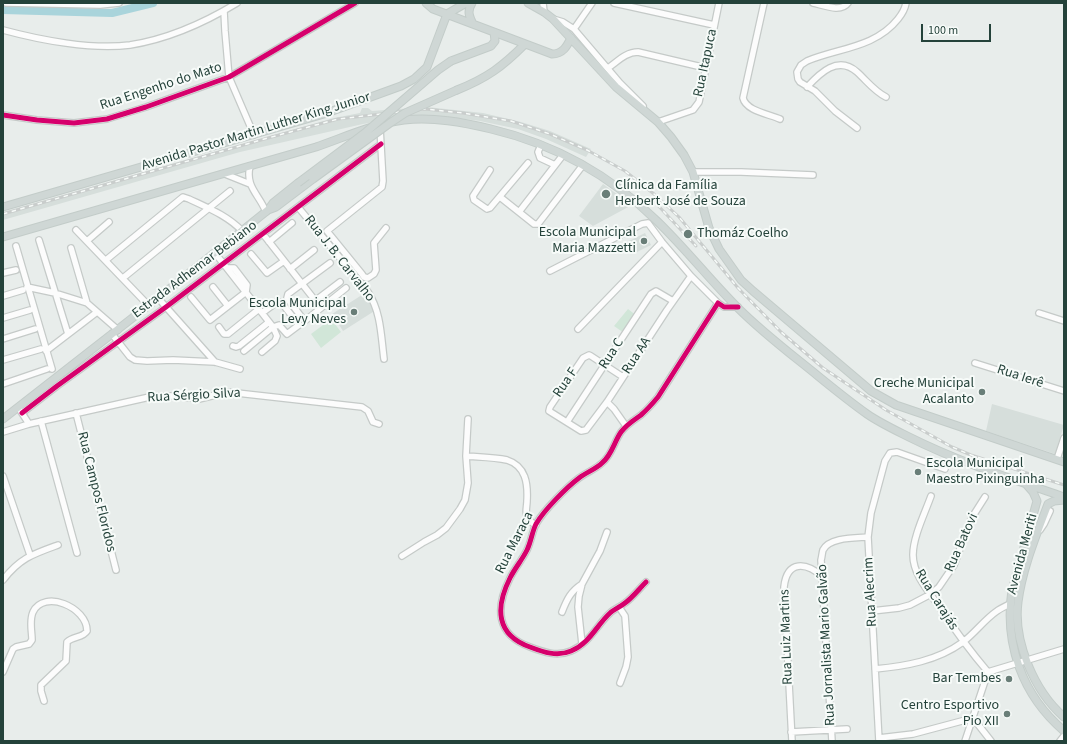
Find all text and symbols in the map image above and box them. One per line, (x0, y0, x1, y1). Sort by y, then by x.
scale bar (923, 16, 993, 42)
text: 100 m (928, 22, 958, 39)
street label: Rua Itapuca (691, 27, 721, 99)
street label: Rua Engenho do Mato (98, 59, 224, 115)
street label: Avenida Pastor Martin Luther King Junior (140, 89, 372, 175)
place label: Clínica da Família Herbert José de Souza (615, 178, 746, 210)
marker: Clínica da Família Herbert José de Souza (600, 188, 612, 200)
street label: Rua J. B. Carvalho (300, 212, 378, 306)
street label: Estrada Adhemar Bebiano (129, 218, 261, 322)
place label: Escola Municipal Maria Mazzetti (539, 225, 636, 258)
place label: Thomáz Coelho (697, 226, 788, 242)
marker: Thomáz Coelho (682, 228, 694, 240)
marker: Escola Municipal Maria Mazzetti (639, 236, 649, 246)
place label: Escola Municipal Levy Neves (249, 296, 346, 328)
marker: Escola Municipal Levy Neves (349, 307, 359, 317)
street label: Rua AA (619, 334, 655, 378)
street label: Rua C (596, 335, 628, 373)
street label: Rua Ierê (995, 362, 1045, 392)
street label: Rua F (550, 365, 582, 401)
place label: Creche Municipal Acalanto (874, 376, 974, 408)
street label: Rua Sérgio Silva (147, 385, 241, 407)
marker: Creche Municipal Acalanto (977, 387, 987, 397)
street label: Rua Campos Floridos (73, 430, 119, 554)
place label: Escola Municipal Maestro Pixinguinha (926, 456, 1045, 488)
marker: Escola Municipal Maestro Pixinguinha (913, 467, 923, 477)
street label: Rua Maraca (492, 509, 538, 577)
street label: Rua Batovi (942, 511, 982, 575)
street label: Avenida Meriti (1004, 512, 1042, 596)
street label: Rua Alecrim (861, 557, 881, 627)
street label: Rua Jornalista Mario Galvão (814, 564, 840, 726)
street label: Rua Carajás (911, 567, 961, 633)
street label: Rua Luiz Martins (777, 589, 797, 685)
place label: Bar Tembes (932, 671, 1001, 687)
marker: Bar Tembes (1004, 674, 1014, 684)
place label: Centro Esportivo Pio XII (901, 698, 999, 730)
marker: Centro Esportivo Pio XII (1002, 709, 1012, 719)

